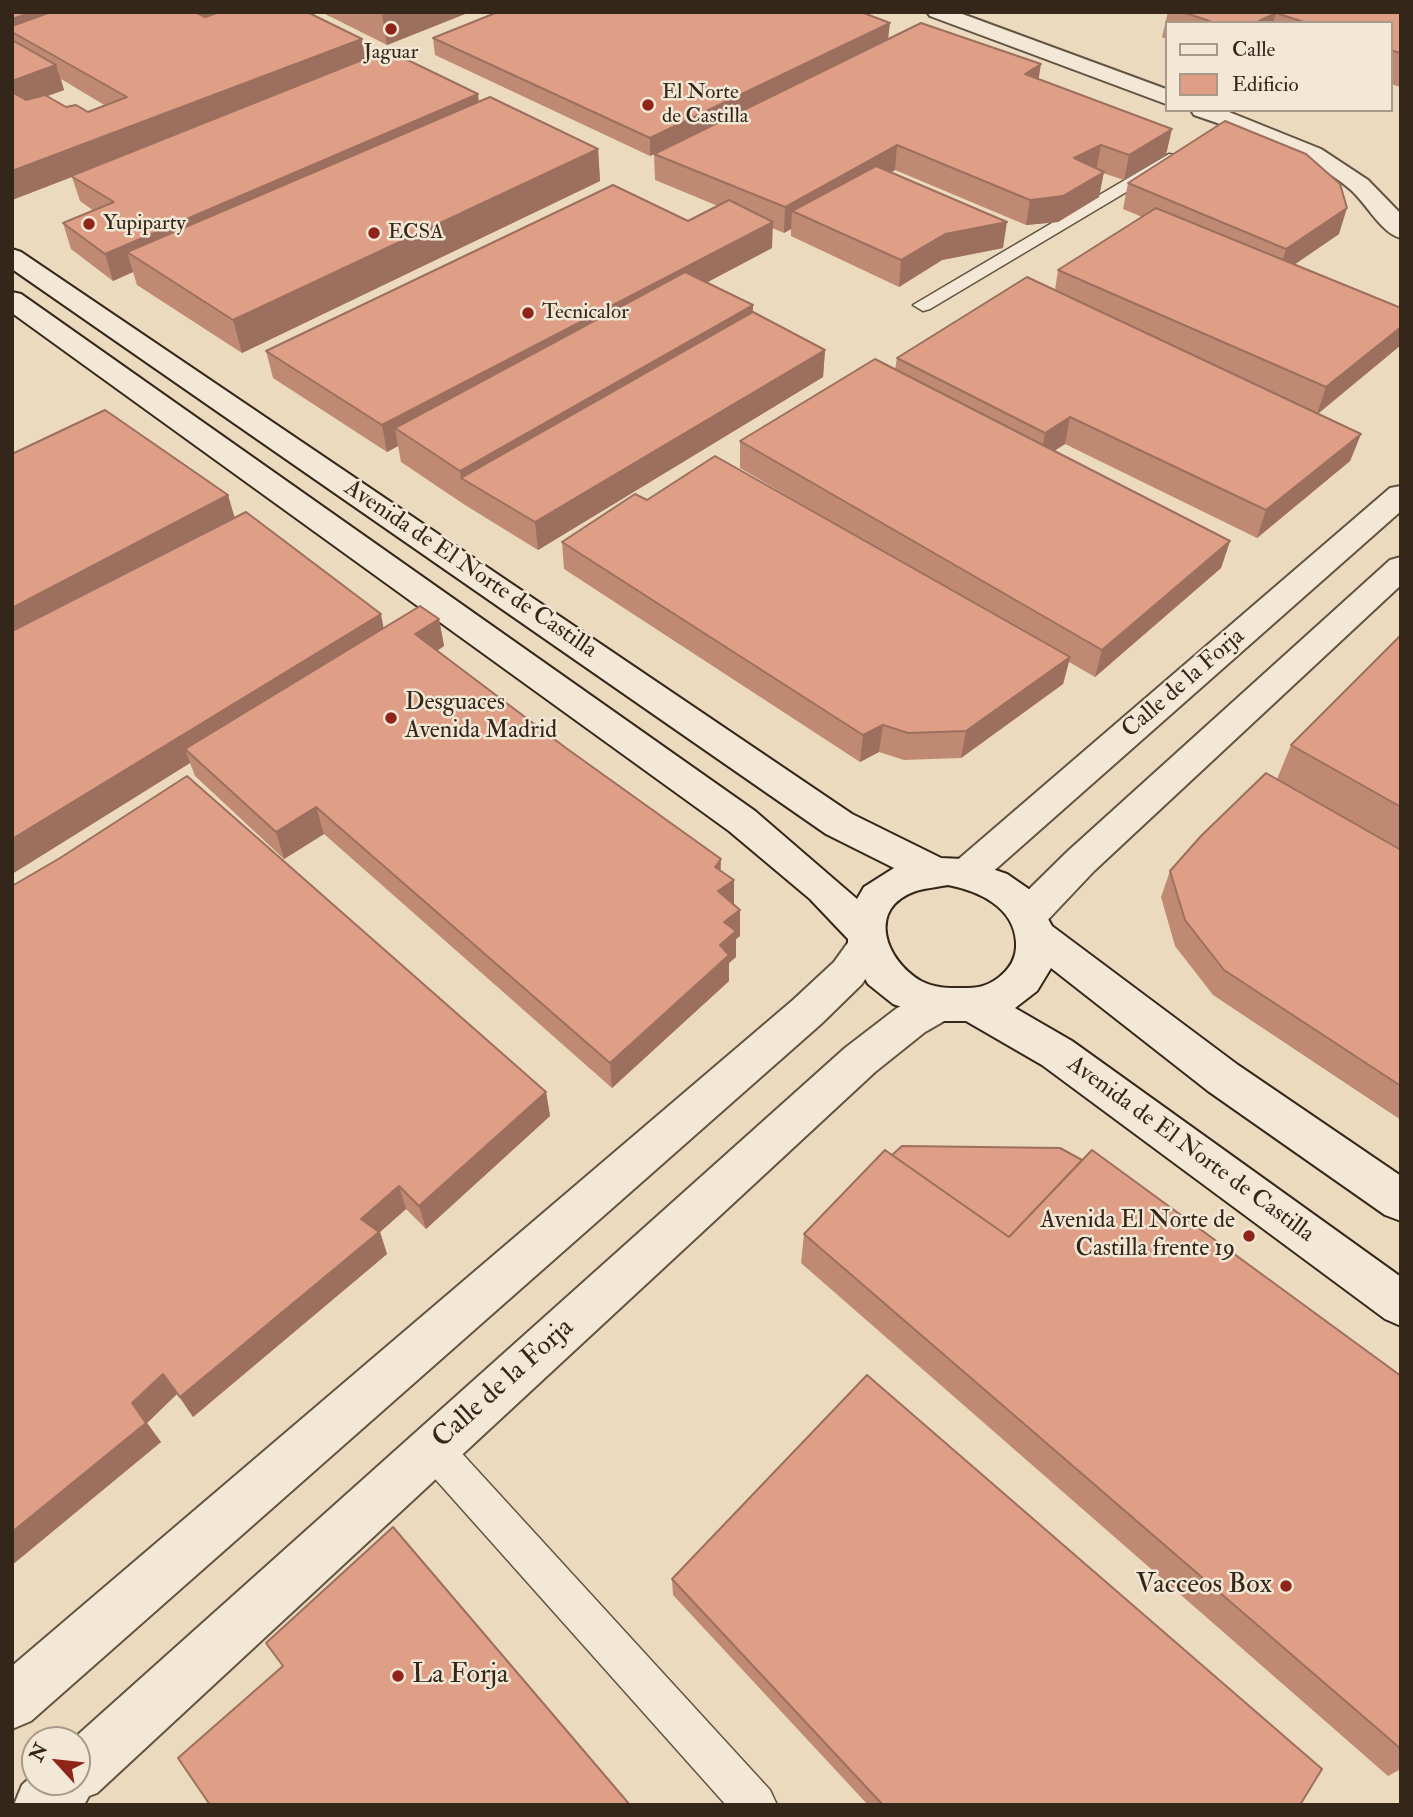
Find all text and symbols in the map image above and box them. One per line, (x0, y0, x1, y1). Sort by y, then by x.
marker: Jaguar (383, 21, 399, 37)
legend (1164, 21, 1392, 112)
text: Calle (1232, 36, 1275, 63)
place label: Jaguar (364, 40, 418, 66)
text: Edificio (1232, 71, 1299, 98)
place label: El Norte de Castilla (662, 80, 748, 130)
marker: El Norte de Castilla (640, 97, 656, 113)
place label: Yupiparty (103, 211, 186, 237)
marker: Yupiparty (81, 216, 97, 232)
place label: ECSA (388, 220, 444, 246)
marker: ECSA (366, 225, 382, 241)
place label: Tecnicalor (542, 300, 629, 326)
marker: Tecnicalor (520, 305, 536, 321)
street label: Avenida de El Norte de Castilla (338, 475, 602, 665)
street label: Calle de la Forja (1117, 623, 1251, 745)
place label: Desguaces Avenida Madrid (405, 690, 557, 746)
marker: Desguaces Avenida Madrid (383, 710, 399, 726)
street label: Avenida de El Norte de Castilla (1061, 1051, 1319, 1249)
place label: Avenida El Norte de Castilla frente 19 (1040, 1208, 1235, 1264)
marker: Avenida El Norte de Castilla frente 19 (1241, 1228, 1257, 1244)
street label: Calle de la Forja (426, 1312, 582, 1456)
place label: Vacceos Box (1136, 1569, 1272, 1603)
marker: Vacceos Box (1278, 1578, 1294, 1594)
place label: La Forja (412, 1659, 508, 1693)
marker: La Forja (390, 1668, 406, 1684)
north arrow (21, 1726, 91, 1796)
text: N (25, 1739, 54, 1765)

